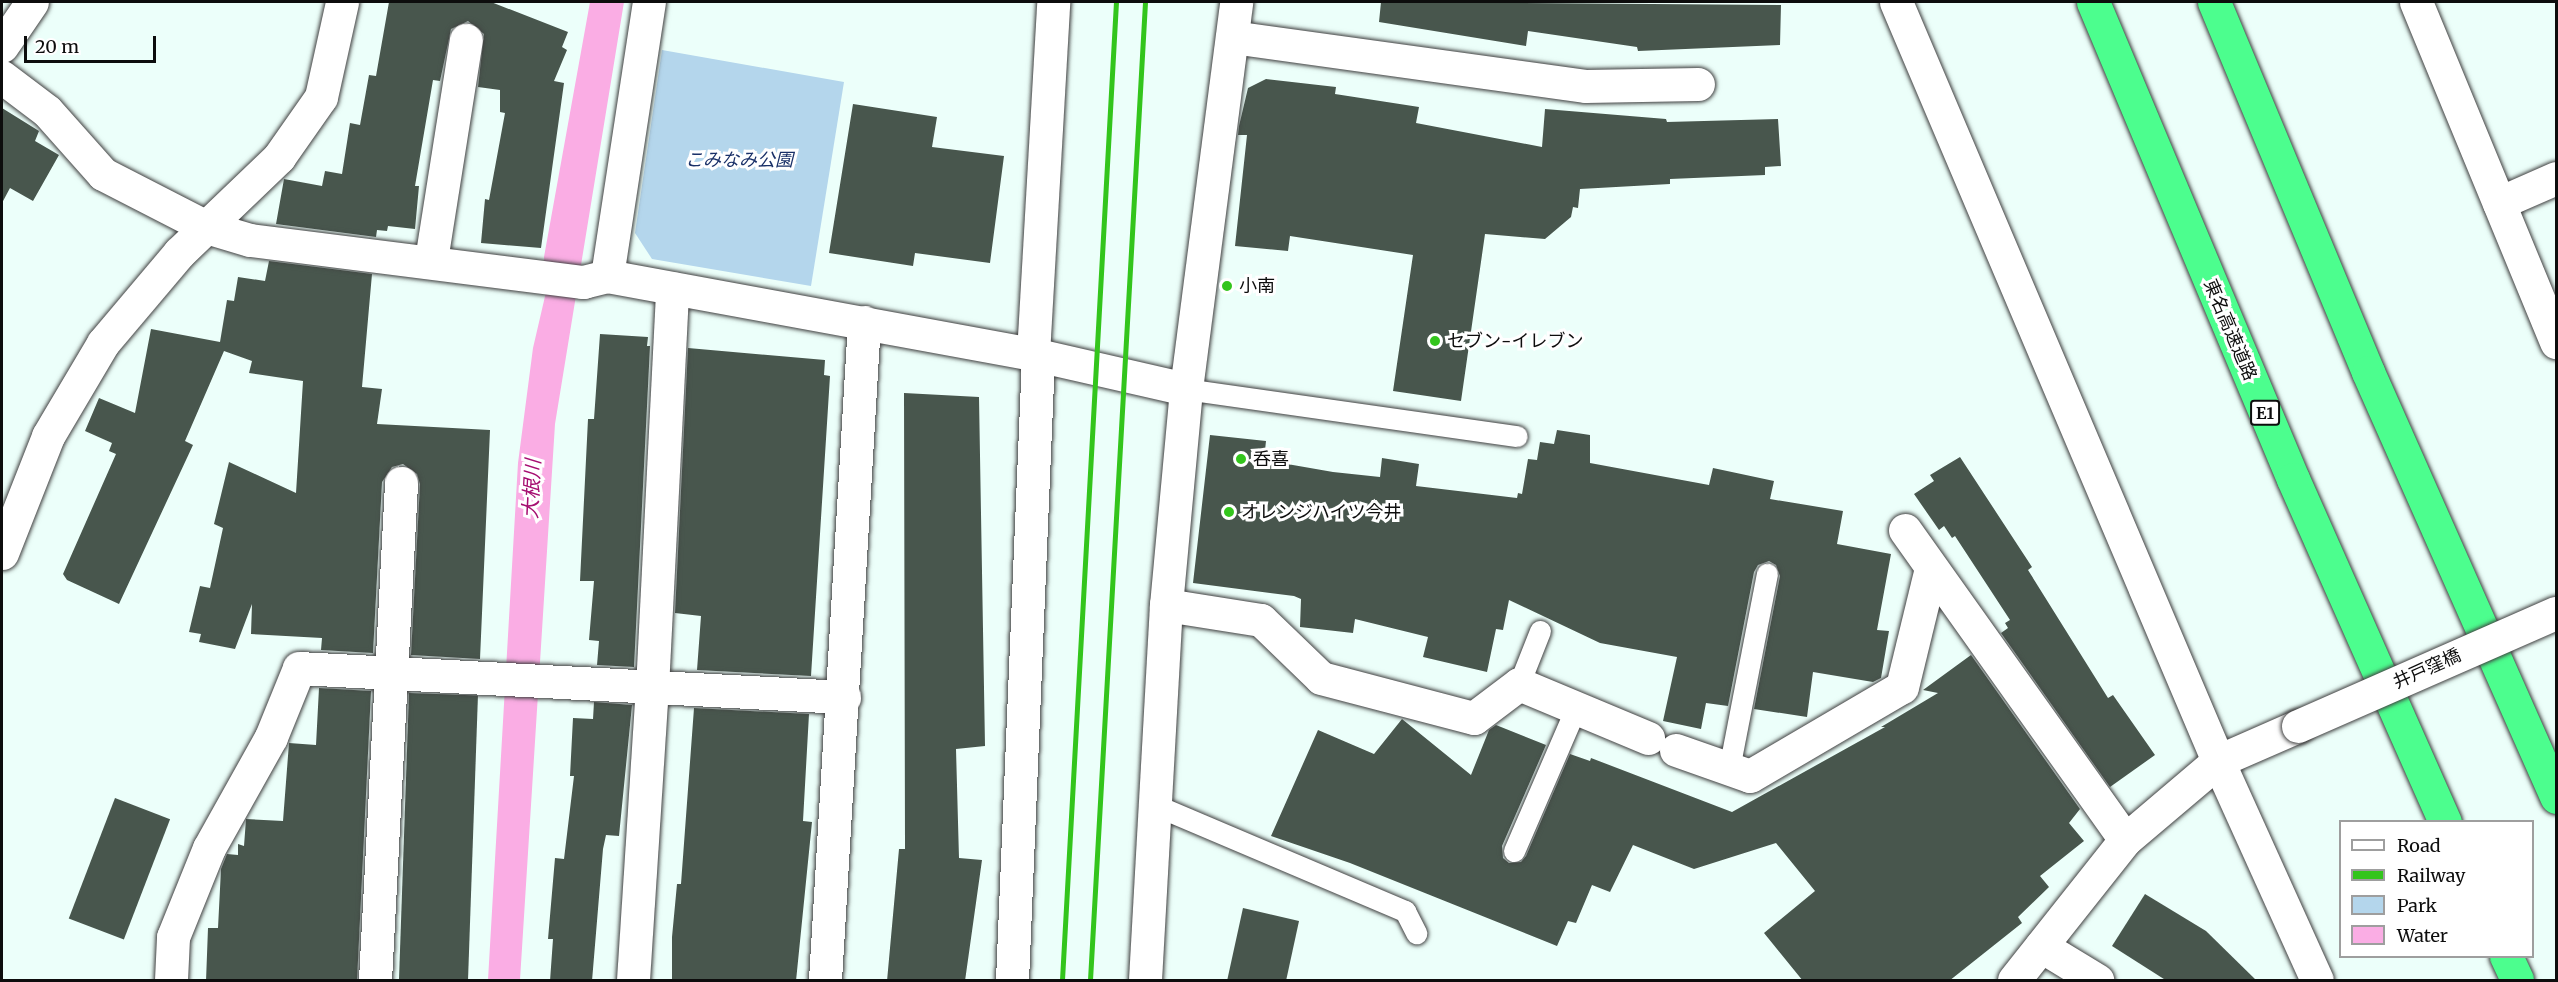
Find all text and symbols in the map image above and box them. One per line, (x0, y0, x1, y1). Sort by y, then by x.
scale bar (27, 24, 159, 62)
text: 20 m (35, 35, 79, 58)
park label: こみなみ公園 (685, 149, 793, 171)
place label: 小南 (1239, 275, 1275, 297)
street label: 東名高速道路 (2199, 276, 2261, 384)
marker: 小南 (1220, 279, 1234, 293)
place label: セブン-イレブン (1447, 330, 1583, 352)
marker: セブン-イレブン (1428, 334, 1442, 348)
road number: E1 (2250, 400, 2280, 426)
place label: 呑喜 (1253, 448, 1289, 470)
marker: 呑喜 (1234, 452, 1248, 466)
water label: 大根川 (517, 458, 545, 520)
place label: オレンジハイツ今井 (1241, 501, 1403, 523)
marker: オレンジハイツ今井 (1222, 505, 1236, 519)
street label: 井戸窪橋 (2390, 644, 2464, 694)
legend (2339, 820, 2534, 958)
text: Road (2397, 834, 2441, 857)
text: Railway (2397, 864, 2465, 887)
text: Park (2397, 894, 2437, 917)
text: Water (2397, 924, 2448, 947)

